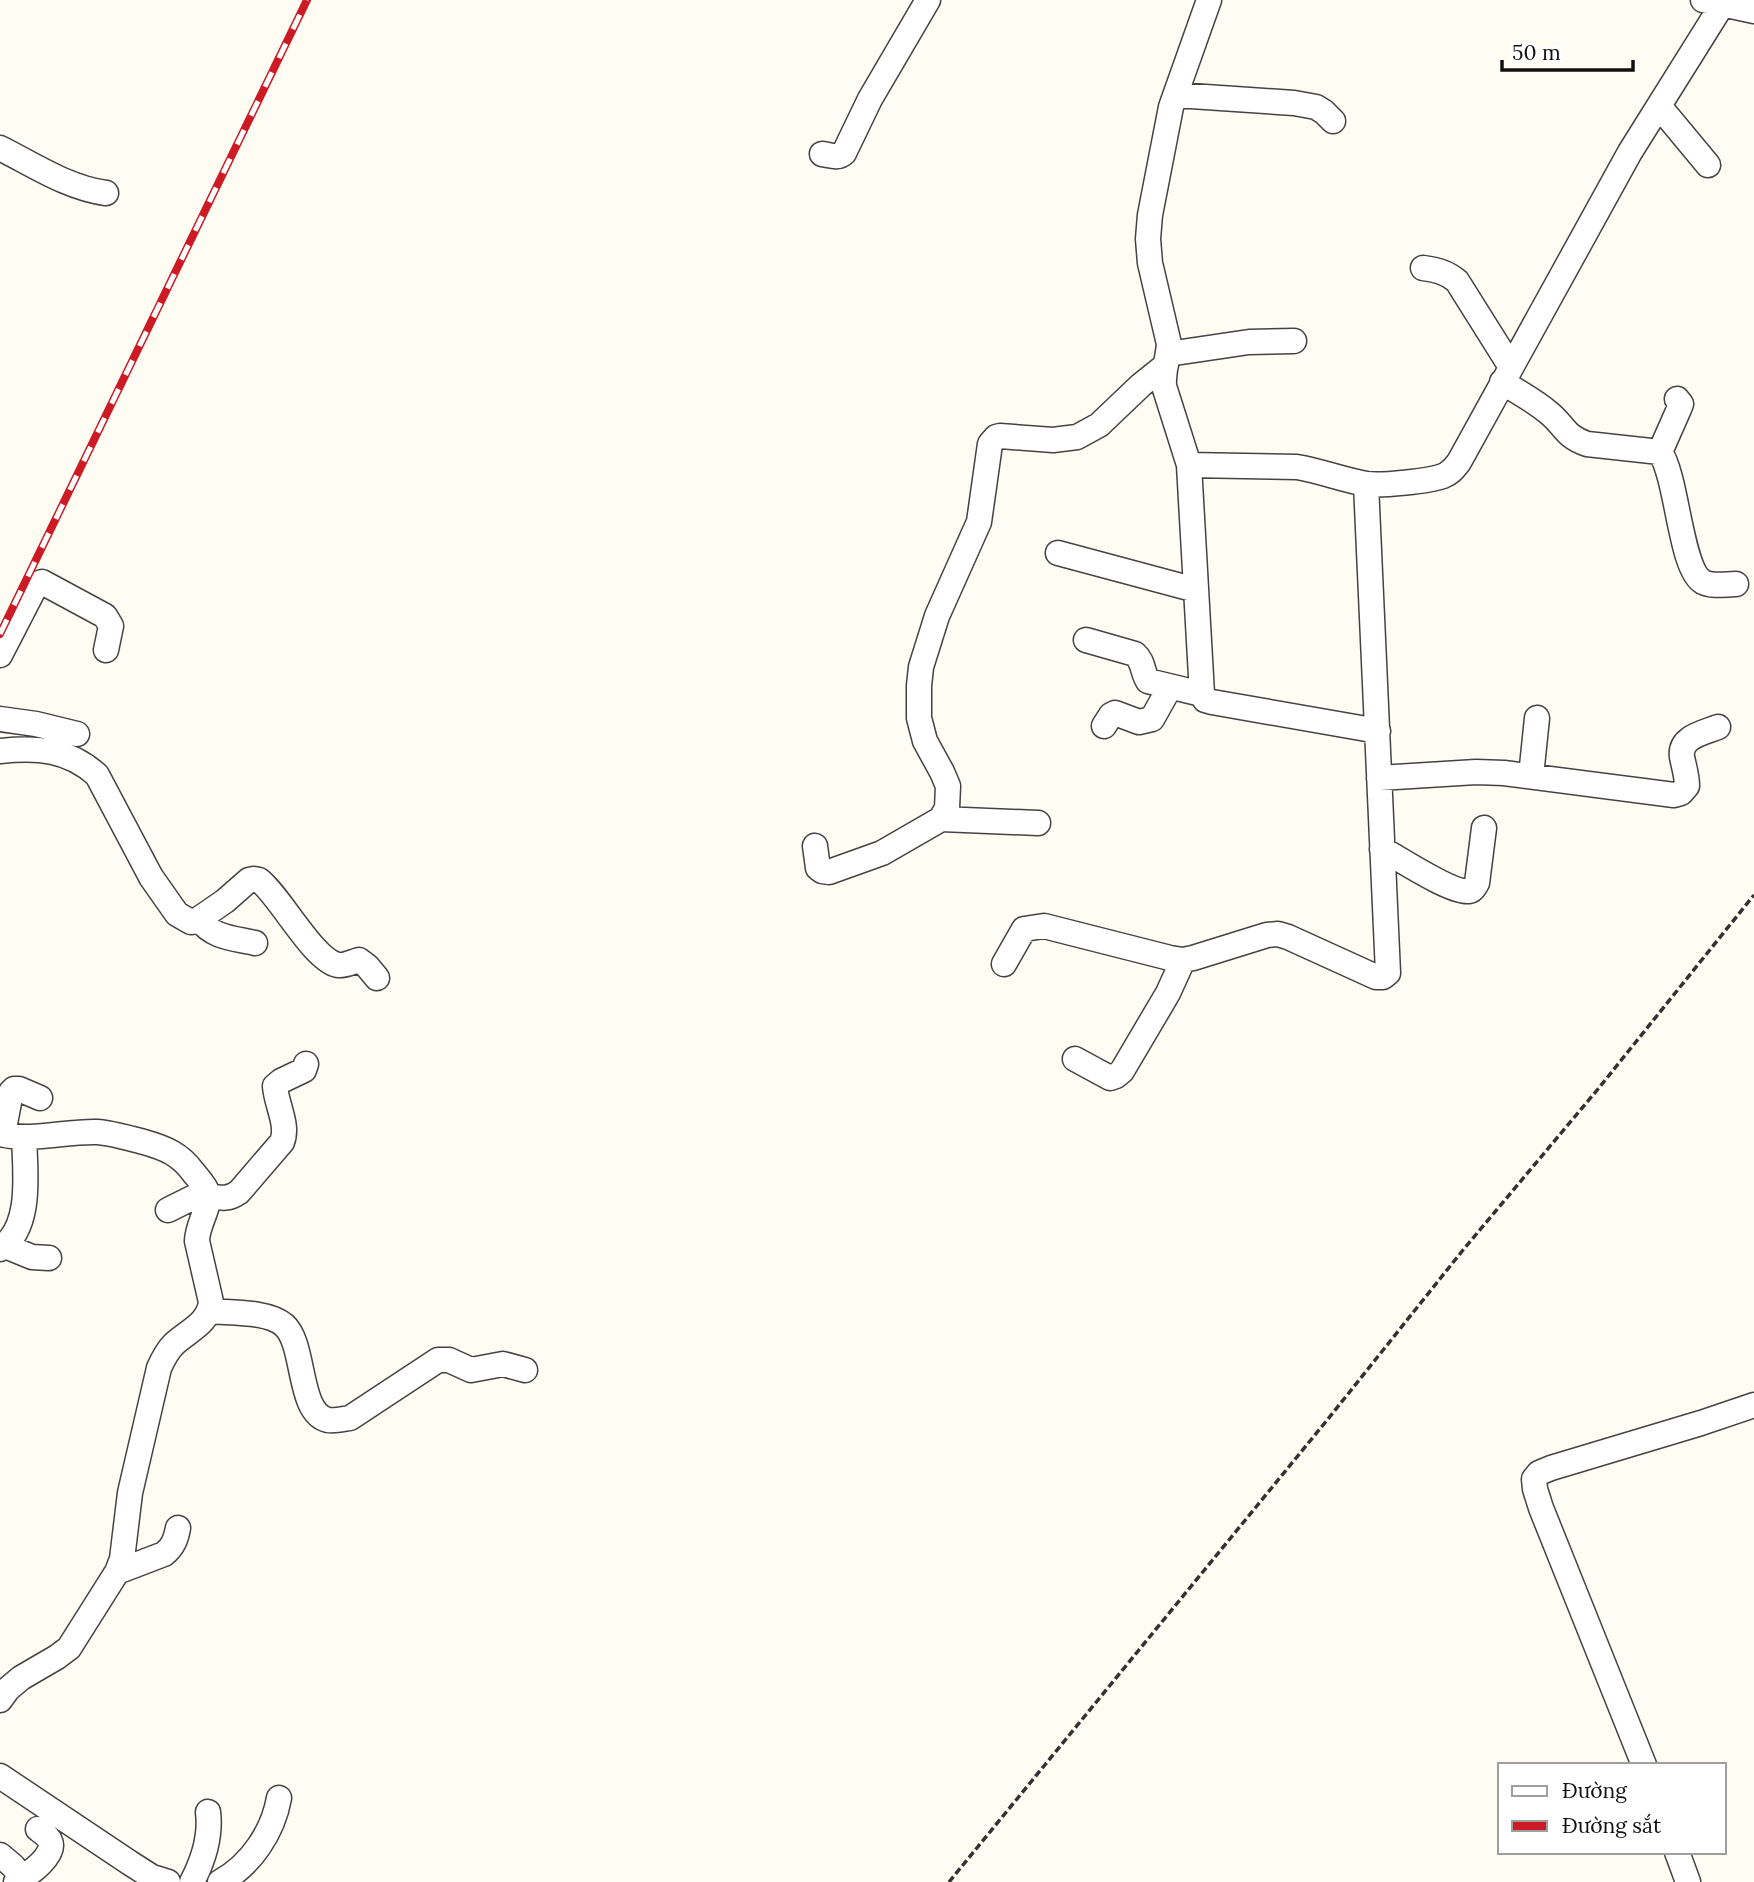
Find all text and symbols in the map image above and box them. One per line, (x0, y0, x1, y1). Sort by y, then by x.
scale bar (1502, 28, 1633, 72)
text: 50 m (1512, 39, 1561, 66)
legend (1498, 1763, 1726, 1854)
text: Đường (1562, 1777, 1627, 1804)
text: Đường sắt (1562, 1812, 1662, 1839)

